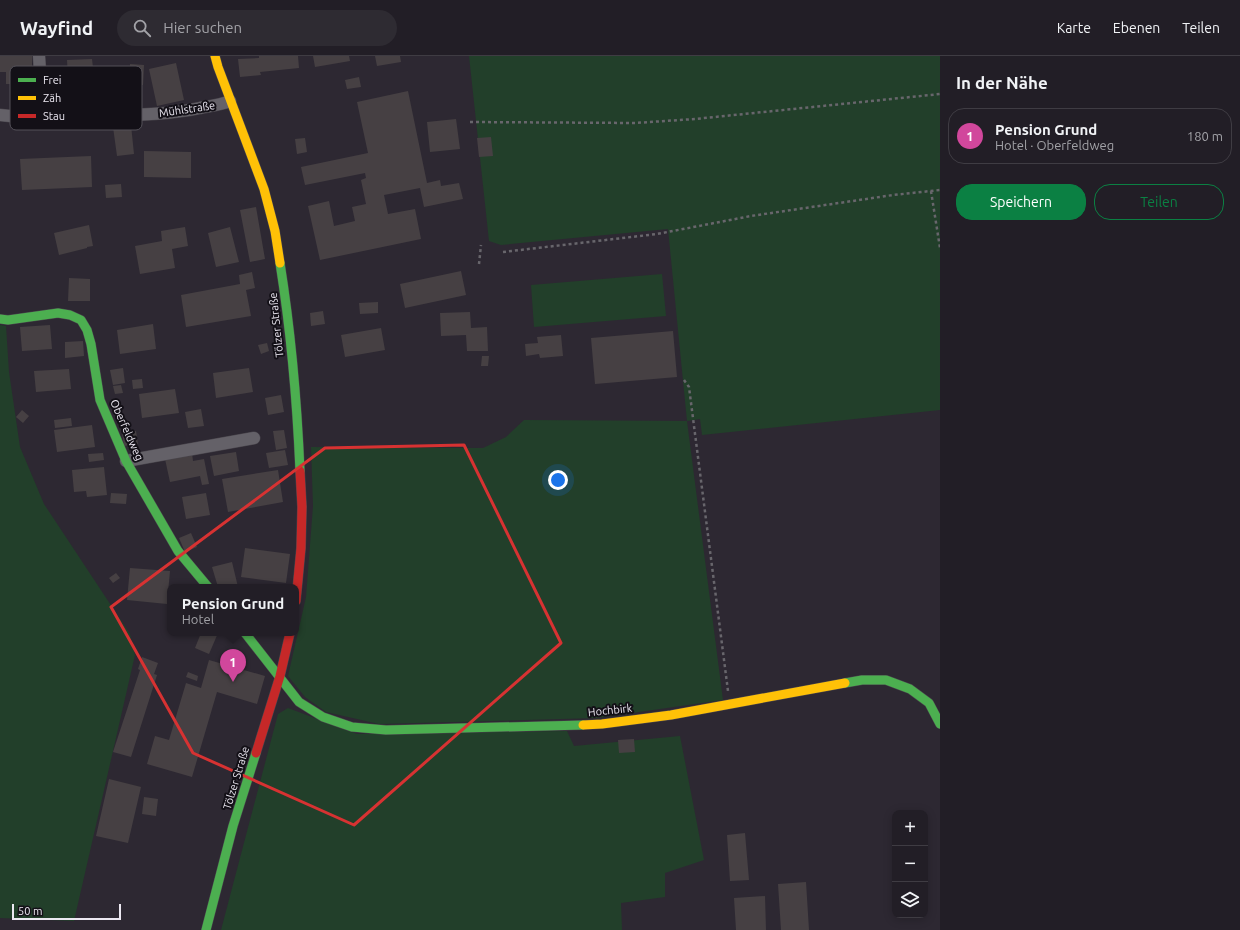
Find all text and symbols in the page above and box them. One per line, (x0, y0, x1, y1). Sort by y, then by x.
search box (117, 10, 397, 46)
text: Wayfind (20, 17, 93, 39)
icon: search (131, 17, 153, 39)
text: Hier suchen (163, 19, 242, 36)
text: Karte (1057, 20, 1091, 36)
text: Ebenen (1113, 20, 1160, 36)
text: Teilen (1182, 20, 1220, 36)
legend (10, 66, 142, 130)
text: In der Nähe (956, 73, 1048, 92)
text: Frei (43, 74, 62, 86)
text: Zäh (43, 92, 61, 104)
street label: Mühlstraße (158, 99, 216, 119)
text: Stau (43, 110, 65, 122)
text: Pension Grund (995, 121, 1097, 138)
text: 1 (966, 129, 974, 143)
text: 180 m (1187, 129, 1223, 143)
text: Hotel · Oberfeldweg (995, 138, 1114, 152)
button: Speichern (956, 184, 1086, 220)
button: Teilen (1094, 184, 1224, 220)
street label: Tölzer Straße (267, 292, 285, 358)
street label: Oberfeldweg (108, 398, 146, 462)
your location (548, 470, 568, 490)
popup (167, 584, 299, 636)
text: Pension Grund (182, 595, 284, 612)
text: Hotel (182, 612, 214, 626)
pin: 1 (220, 649, 246, 682)
street label: Hochbirk (587, 702, 633, 718)
street label: Tölzer Straße (221, 745, 251, 811)
map controls (892, 810, 928, 918)
button: + (892, 810, 928, 846)
button: − (892, 846, 928, 882)
button: layers (892, 882, 928, 918)
scale bar (12, 902, 121, 921)
text: 50 m (18, 905, 42, 917)

